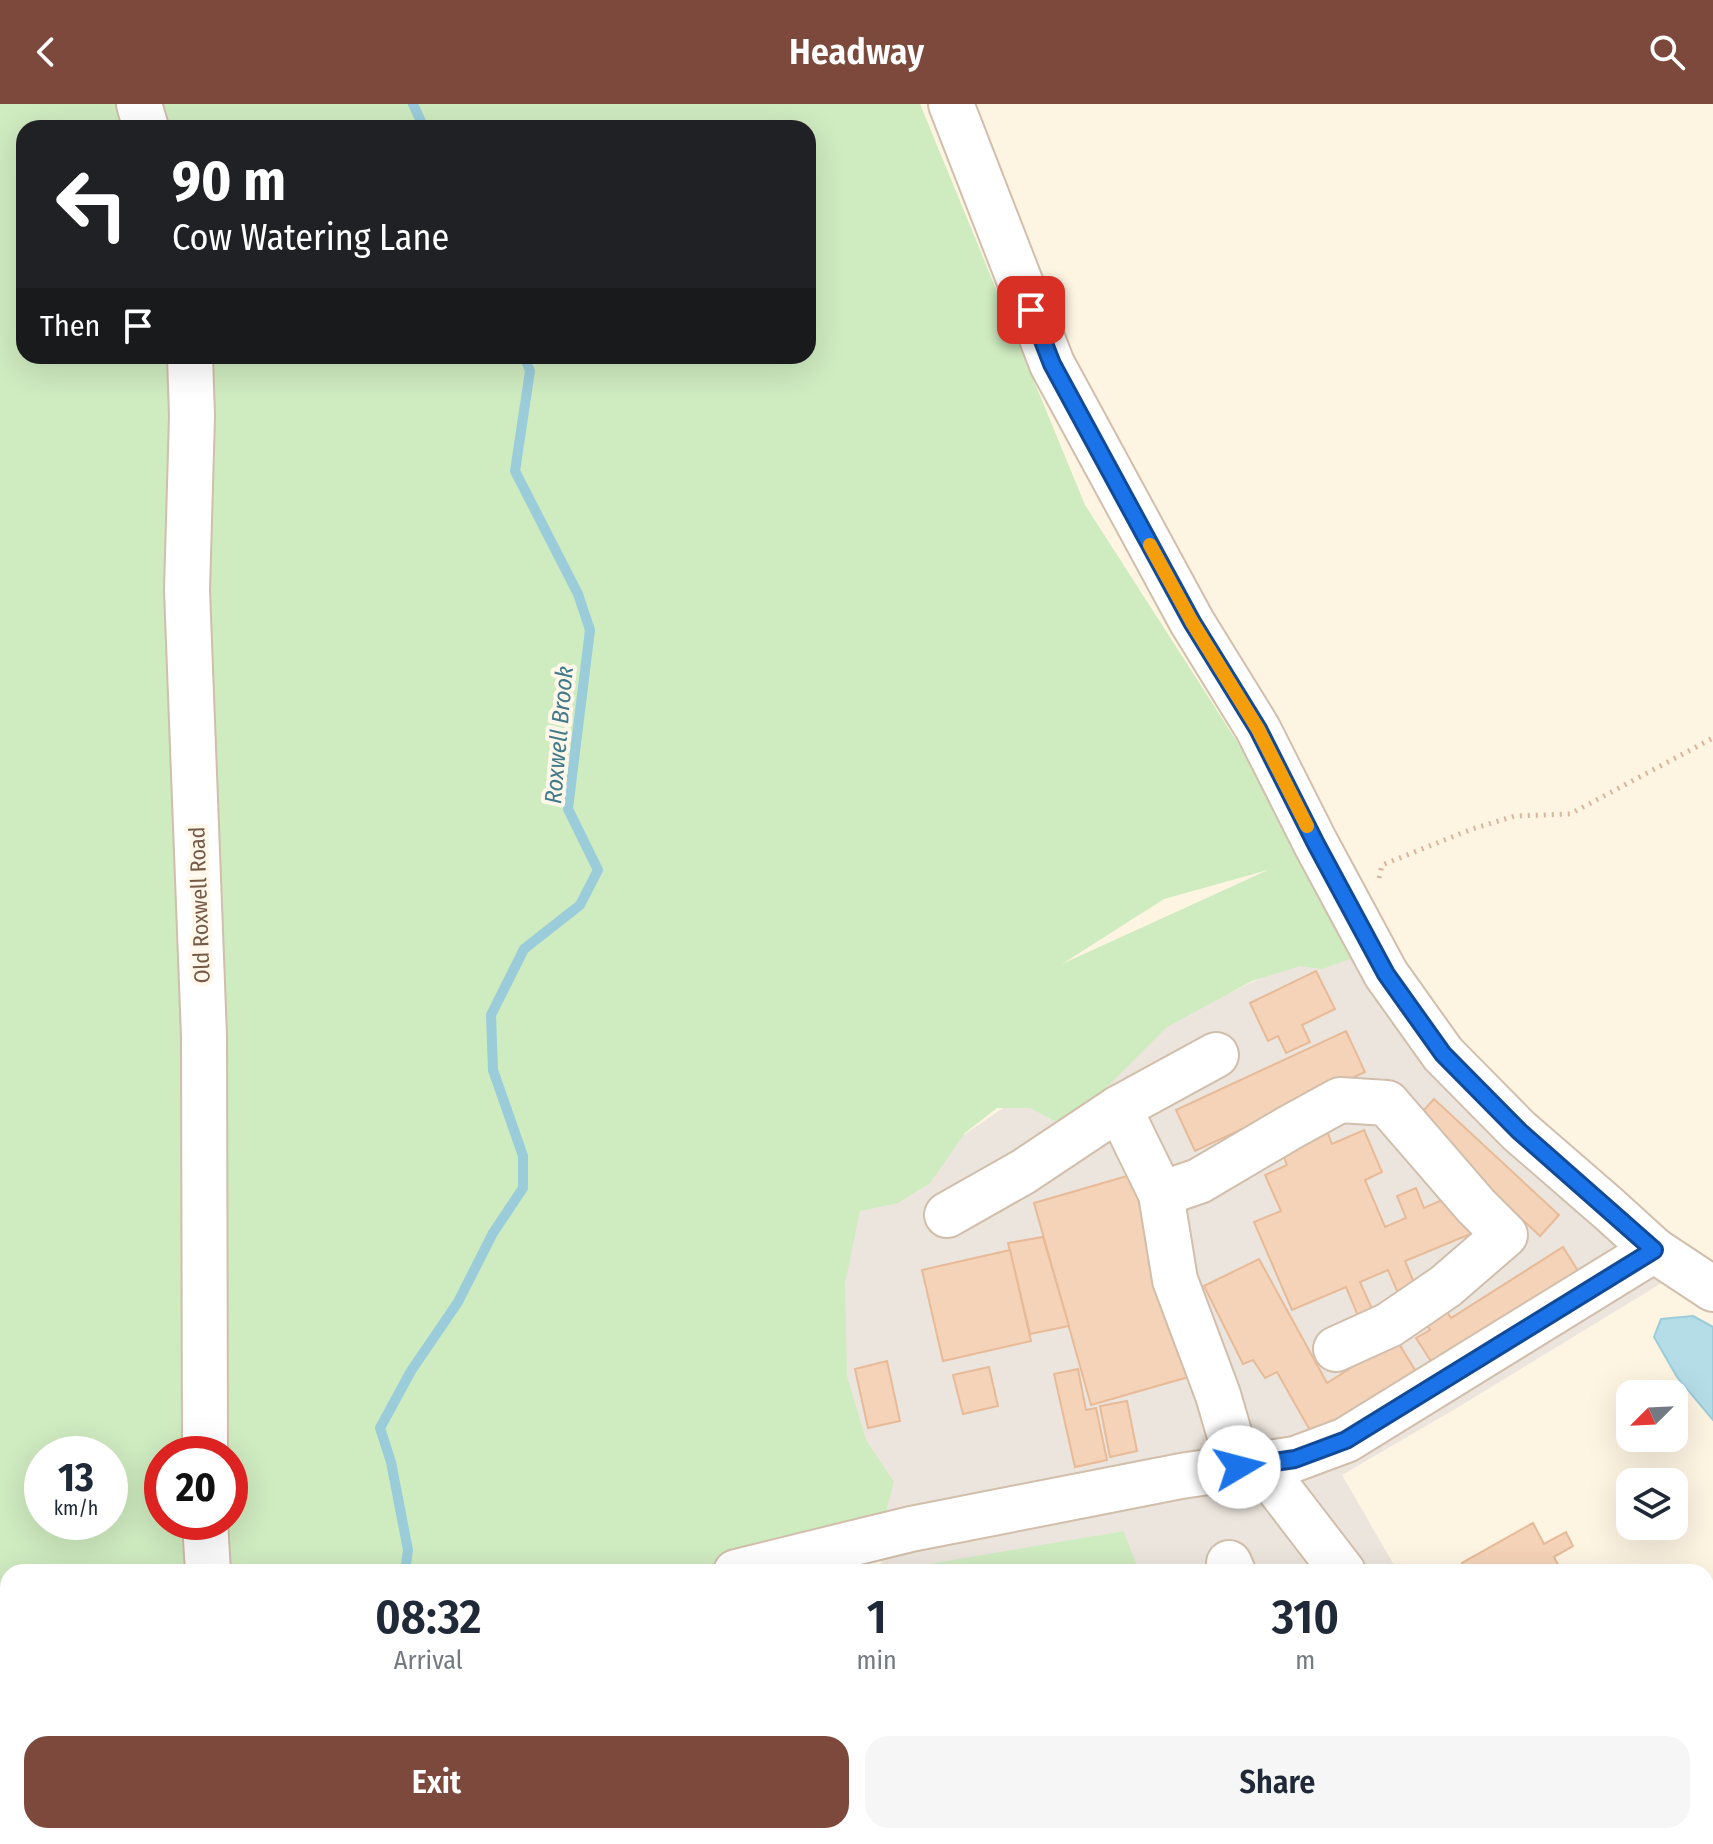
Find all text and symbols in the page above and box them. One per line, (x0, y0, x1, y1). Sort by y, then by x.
icon: back (24, 30, 68, 74)
text: Headway (789, 30, 924, 74)
icon: search (1645, 30, 1689, 74)
text: 90 m (172, 148, 286, 215)
icon: left (40, 152, 144, 256)
text: Cow Watering Lane (172, 216, 449, 260)
pin (997, 276, 1065, 344)
icon: arrive (1009, 288, 1053, 332)
icon: arrive (116, 304, 160, 348)
text: Then (40, 308, 100, 344)
water label: Roxwell Brook (539, 665, 579, 805)
street label: Old Roxwell Road (183, 826, 216, 984)
north arrow (1616, 1380, 1688, 1452)
map controls (1616, 1380, 1688, 1540)
position arrow (1197, 1425, 1281, 1509)
speed limit sign: 20 (144, 1436, 248, 1540)
text: 13 (58, 1454, 94, 1502)
button: layers (1616, 1468, 1688, 1540)
text: km/h (54, 1496, 98, 1520)
text: 08:32 (375, 1588, 482, 1646)
text: 1 (867, 1588, 887, 1646)
text: 310 (1272, 1588, 1339, 1646)
text: Arrival (394, 1645, 463, 1676)
text: min (857, 1645, 897, 1676)
text: m (1295, 1645, 1315, 1676)
button: Exit (24, 1736, 849, 1828)
button: Share (865, 1736, 1690, 1828)

